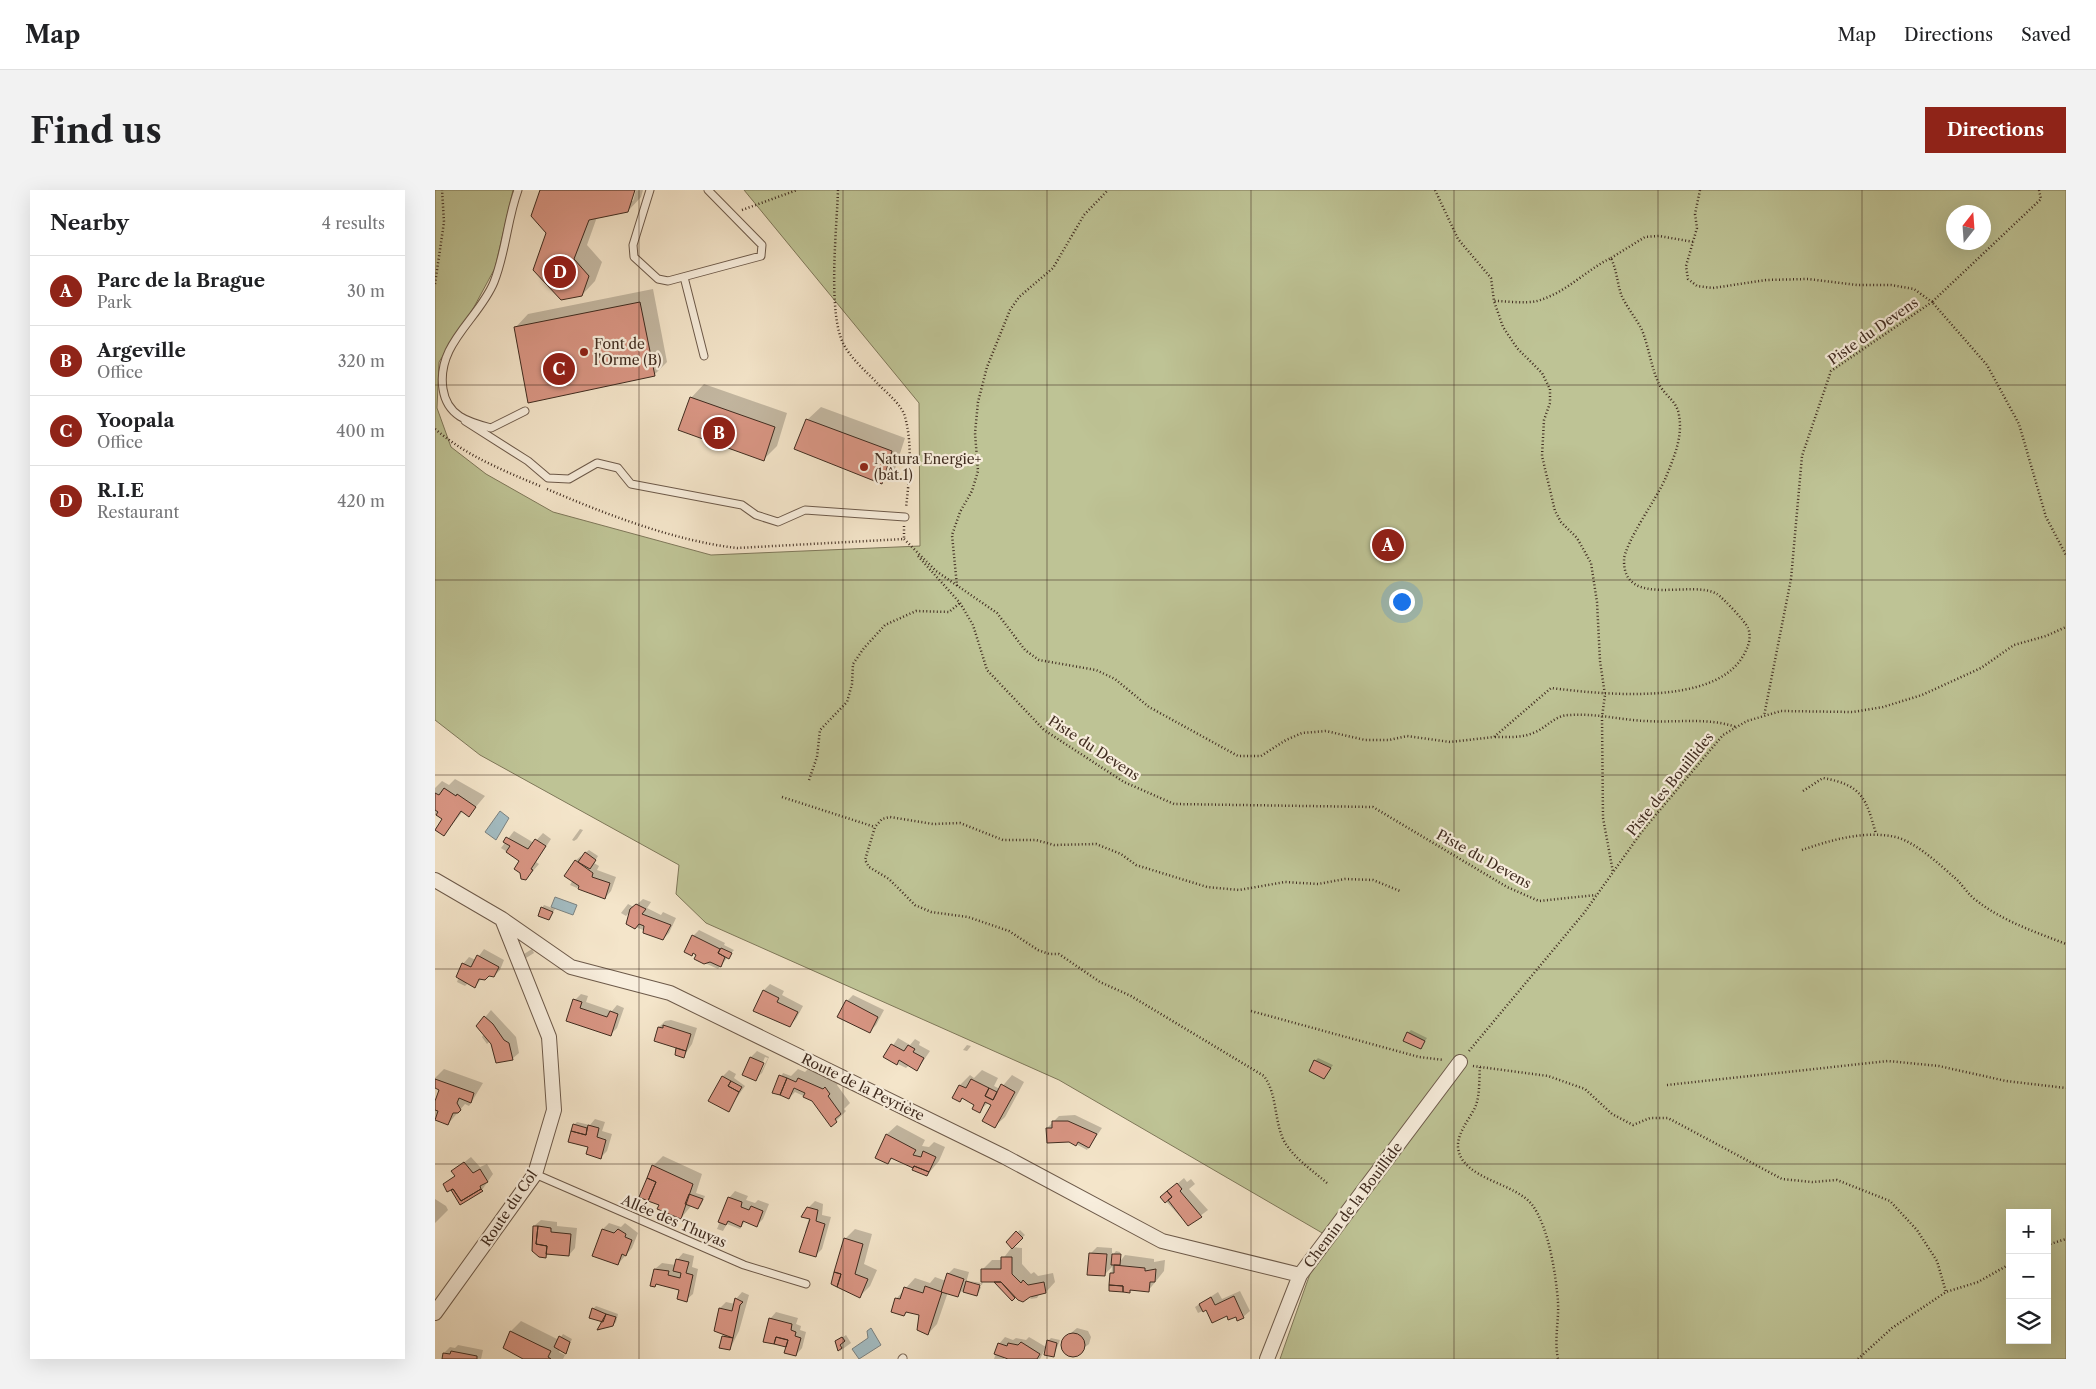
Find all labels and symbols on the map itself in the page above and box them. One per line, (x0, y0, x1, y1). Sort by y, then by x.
north arrow (1946, 205, 1991, 250)
pin: D (544, 253, 576, 291)
street label: Piste du Devens (1825, 293, 1921, 369)
place label: Font de l'Orme (B) (594, 335, 661, 369)
marker: Font de l'Orme (B) (578, 346, 590, 358)
pin: C (543, 350, 575, 388)
pin: B (703, 414, 735, 452)
place label: Natura Energie+ (bât.1) (874, 450, 982, 484)
marker: Natura Energie+ (bât.1) (858, 461, 870, 473)
pin: A (1372, 526, 1404, 564)
your location (1389, 589, 1415, 615)
street label: Piste du Devens (1045, 712, 1143, 784)
street label: Piste des Bouillides (1623, 728, 1717, 840)
street label: Piste du Devens (1433, 825, 1535, 893)
street label: Route de la Peyrière (798, 1049, 928, 1125)
street label: Chemin de la Bouillide (1300, 1139, 1406, 1271)
street label: Route du Col (477, 1166, 541, 1250)
street label: Allée des Thuyas (618, 1190, 729, 1251)

